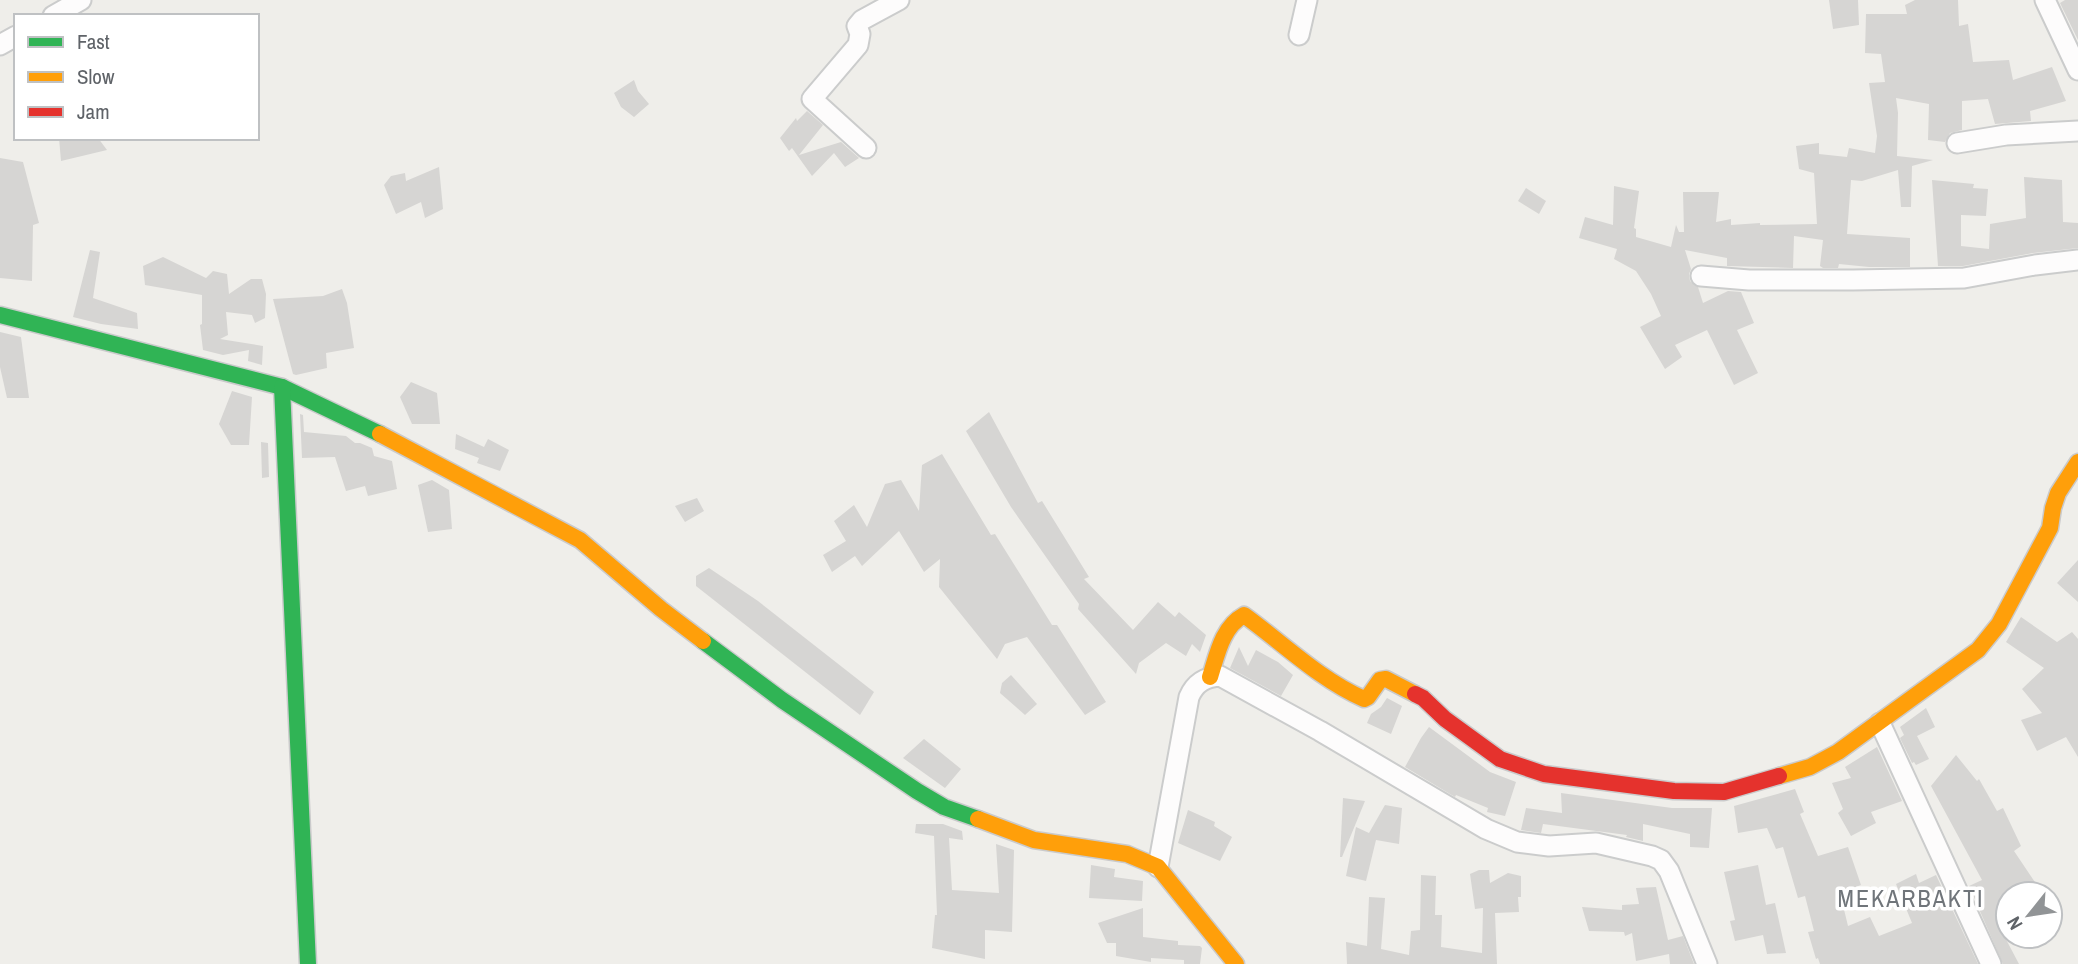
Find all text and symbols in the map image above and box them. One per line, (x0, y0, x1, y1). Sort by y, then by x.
legend (14, 14, 259, 140)
text: Fast (77, 27, 110, 56)
text: Slow (77, 62, 115, 91)
text: Jam (77, 97, 110, 126)
north arrow (1994, 880, 2064, 950)
district label: MEKARBAKTI (1838, 882, 1984, 914)
text: N (2000, 912, 2028, 935)

